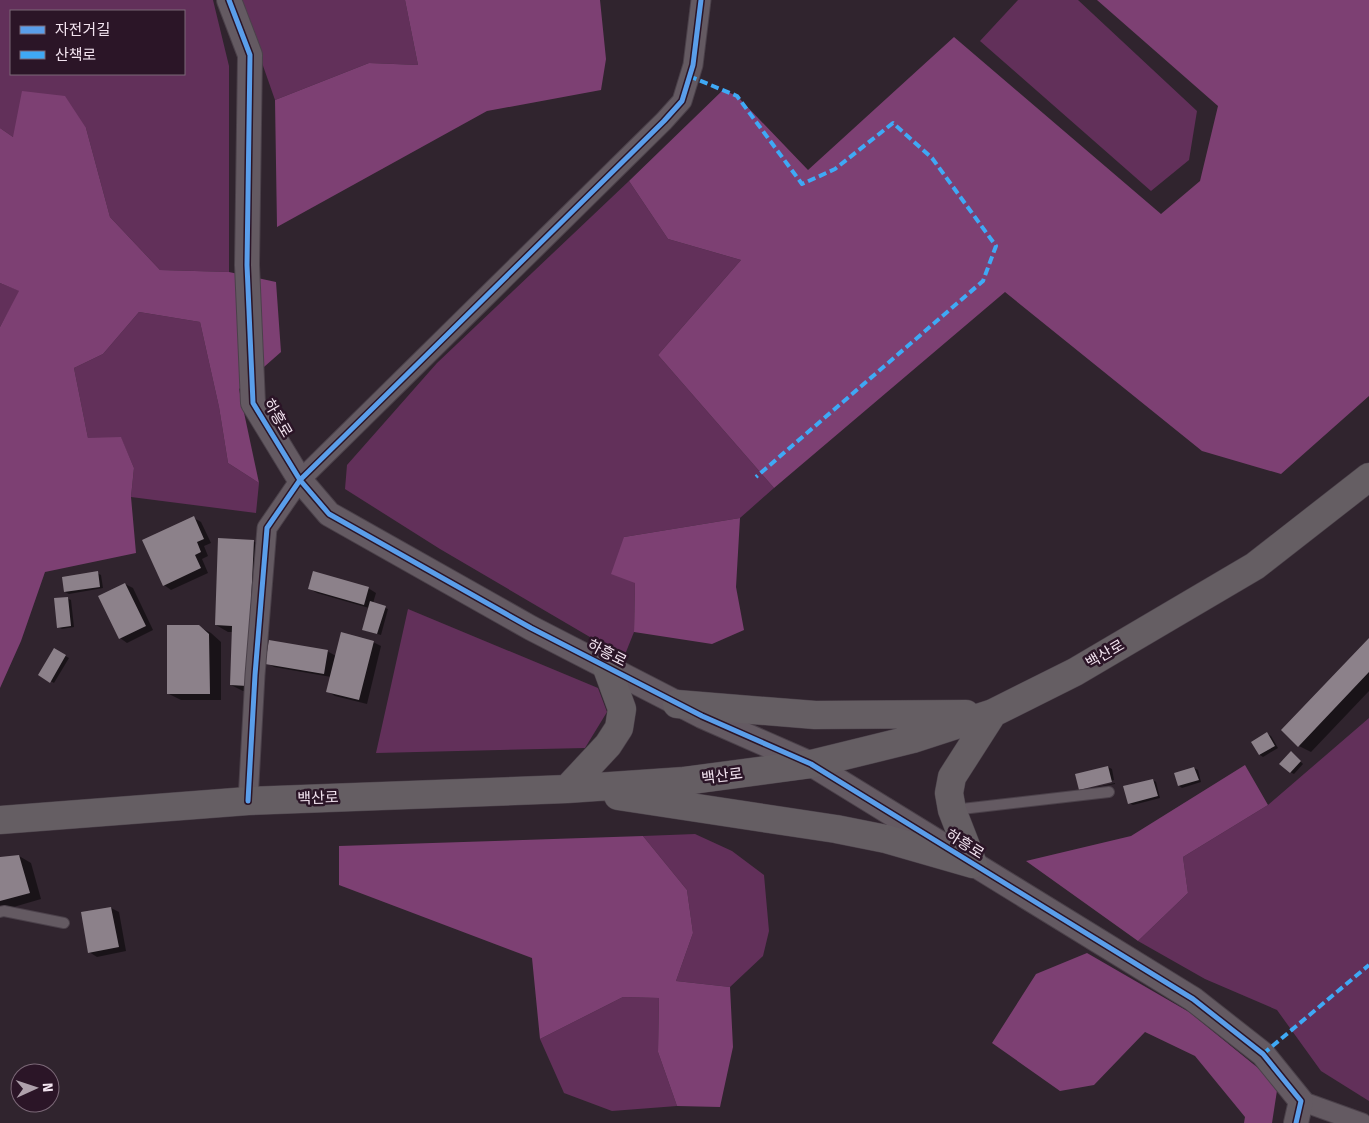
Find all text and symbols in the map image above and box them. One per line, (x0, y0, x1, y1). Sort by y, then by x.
legend (10, 10, 185, 75)
text: 자전거길 (55, 21, 110, 39)
text: 산책로 (55, 46, 96, 64)
street label: 하흥로 (260, 396, 296, 440)
street label: 하흥로 (584, 636, 630, 670)
street label: 백산로 (1083, 636, 1127, 672)
street label: 백산로 (700, 765, 744, 787)
street label: 백산로 (297, 788, 339, 808)
street label: 하흥로 (943, 825, 987, 863)
north arrow (10, 1063, 60, 1113)
text: N (39, 1082, 56, 1092)

